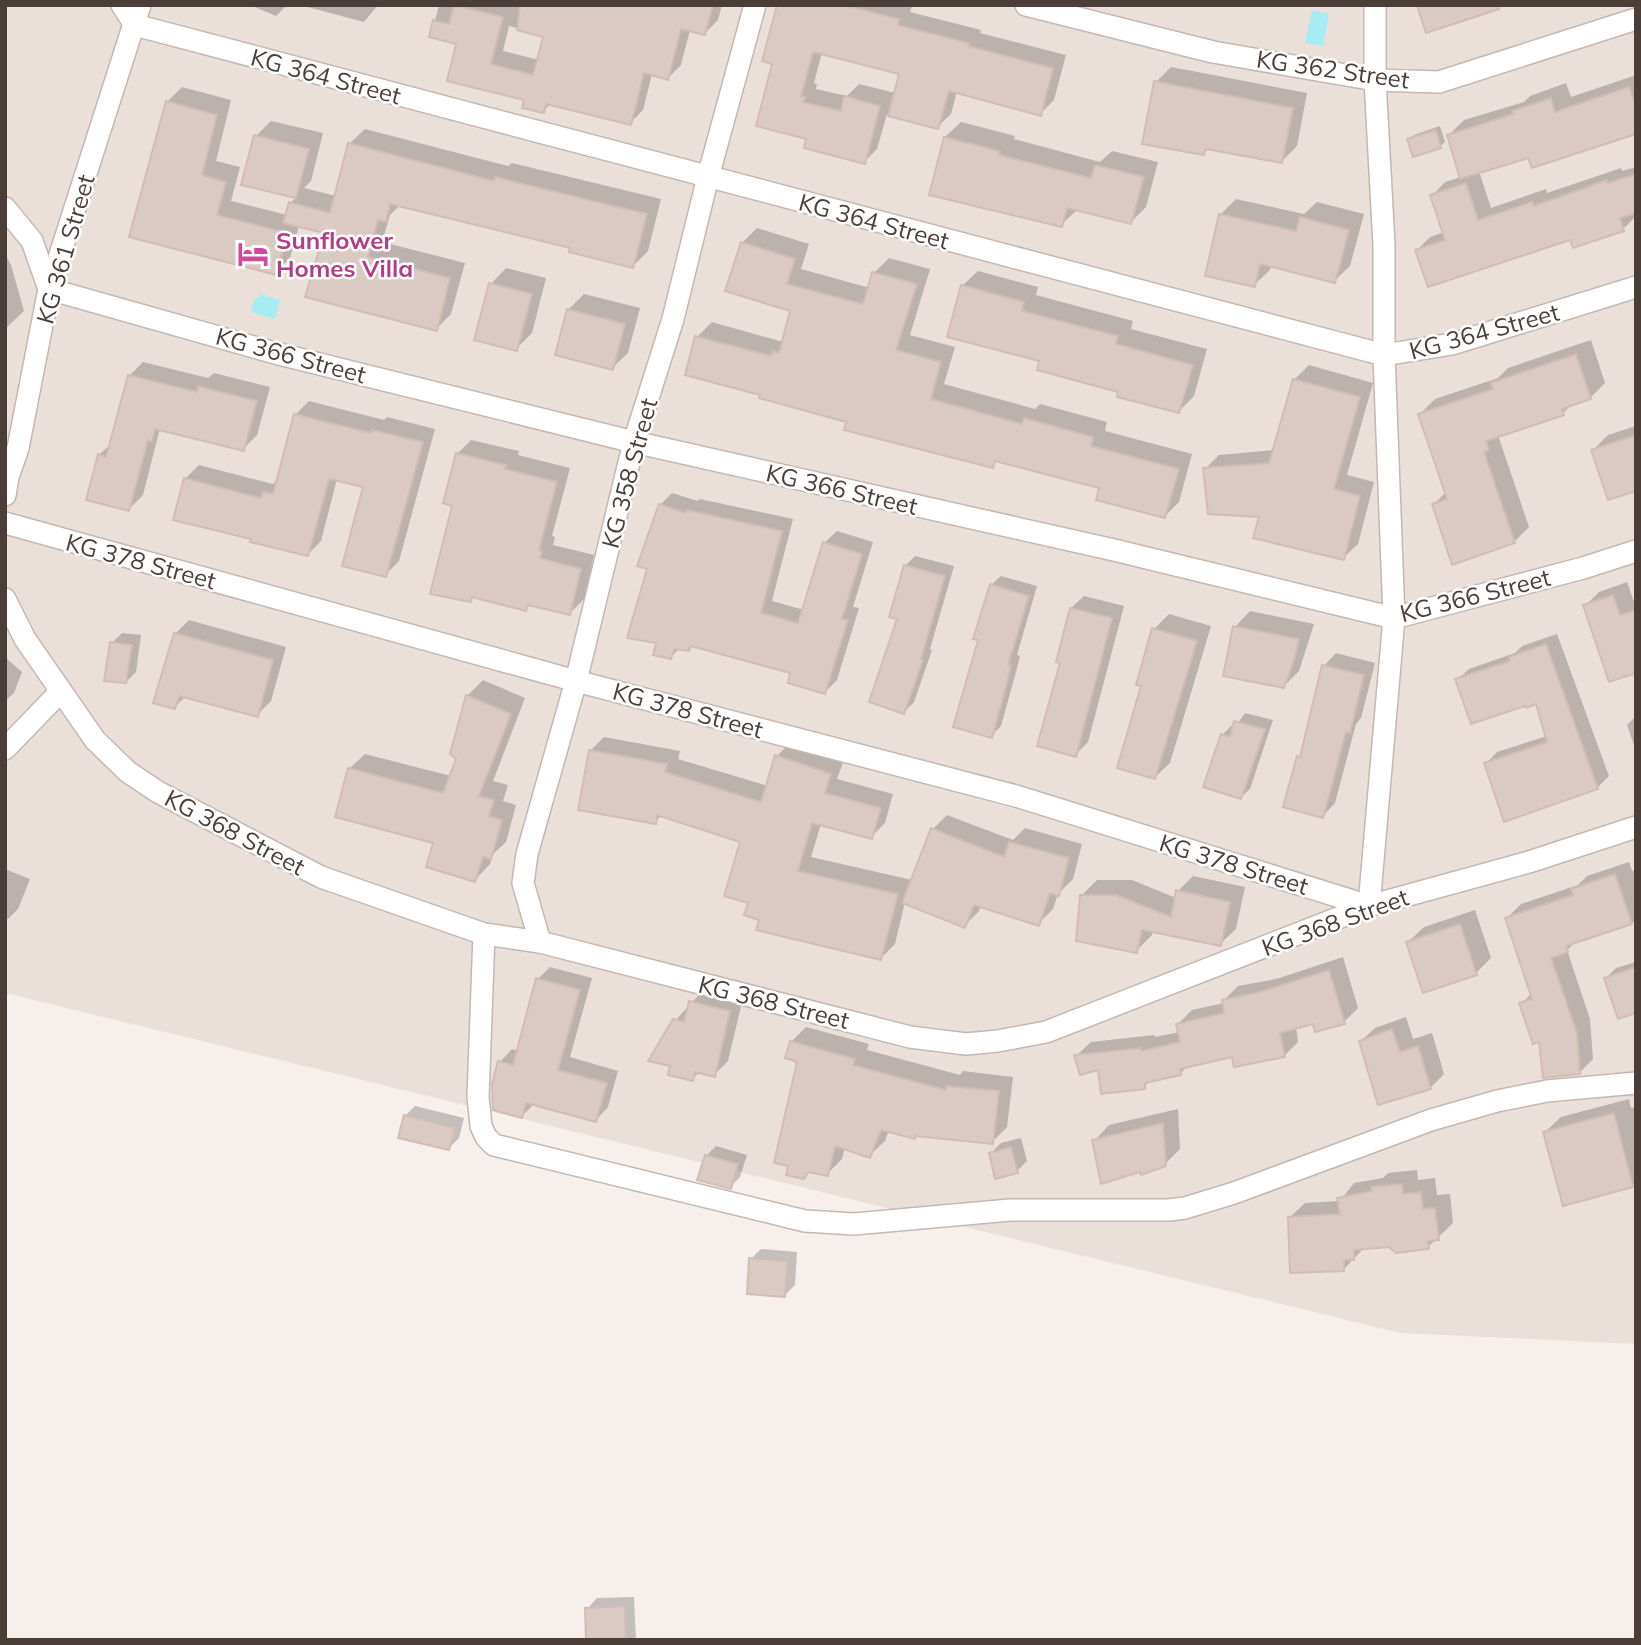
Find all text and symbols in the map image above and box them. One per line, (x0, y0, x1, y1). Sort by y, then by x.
street label: KG 364 Street (248, 42, 404, 110)
street label: KG 362 Street (1255, 43, 1411, 95)
street label: KG 361 Street (29, 171, 101, 327)
street label: KG 364 Street (796, 187, 952, 255)
place label: Sunflower Homes Villa (276, 225, 413, 283)
hotel icon: Sunflower Homes Villa (236, 237, 270, 271)
street label: KG 364 Street (1406, 297, 1562, 365)
street label: KG 366 Street (213, 321, 369, 389)
street label: KG 358 Street (595, 395, 663, 551)
street label: KG 366 Street (764, 457, 920, 521)
street label: KG 378 Street (63, 527, 219, 595)
street label: KG 366 Street (1397, 562, 1553, 628)
street label: KG 378 Street (610, 676, 766, 744)
street label: KG 368 Street (160, 783, 310, 881)
street label: KG 378 Street (1156, 827, 1312, 901)
street label: KG 368 Street (1257, 882, 1413, 962)
street label: KG 368 Street (696, 969, 852, 1035)

